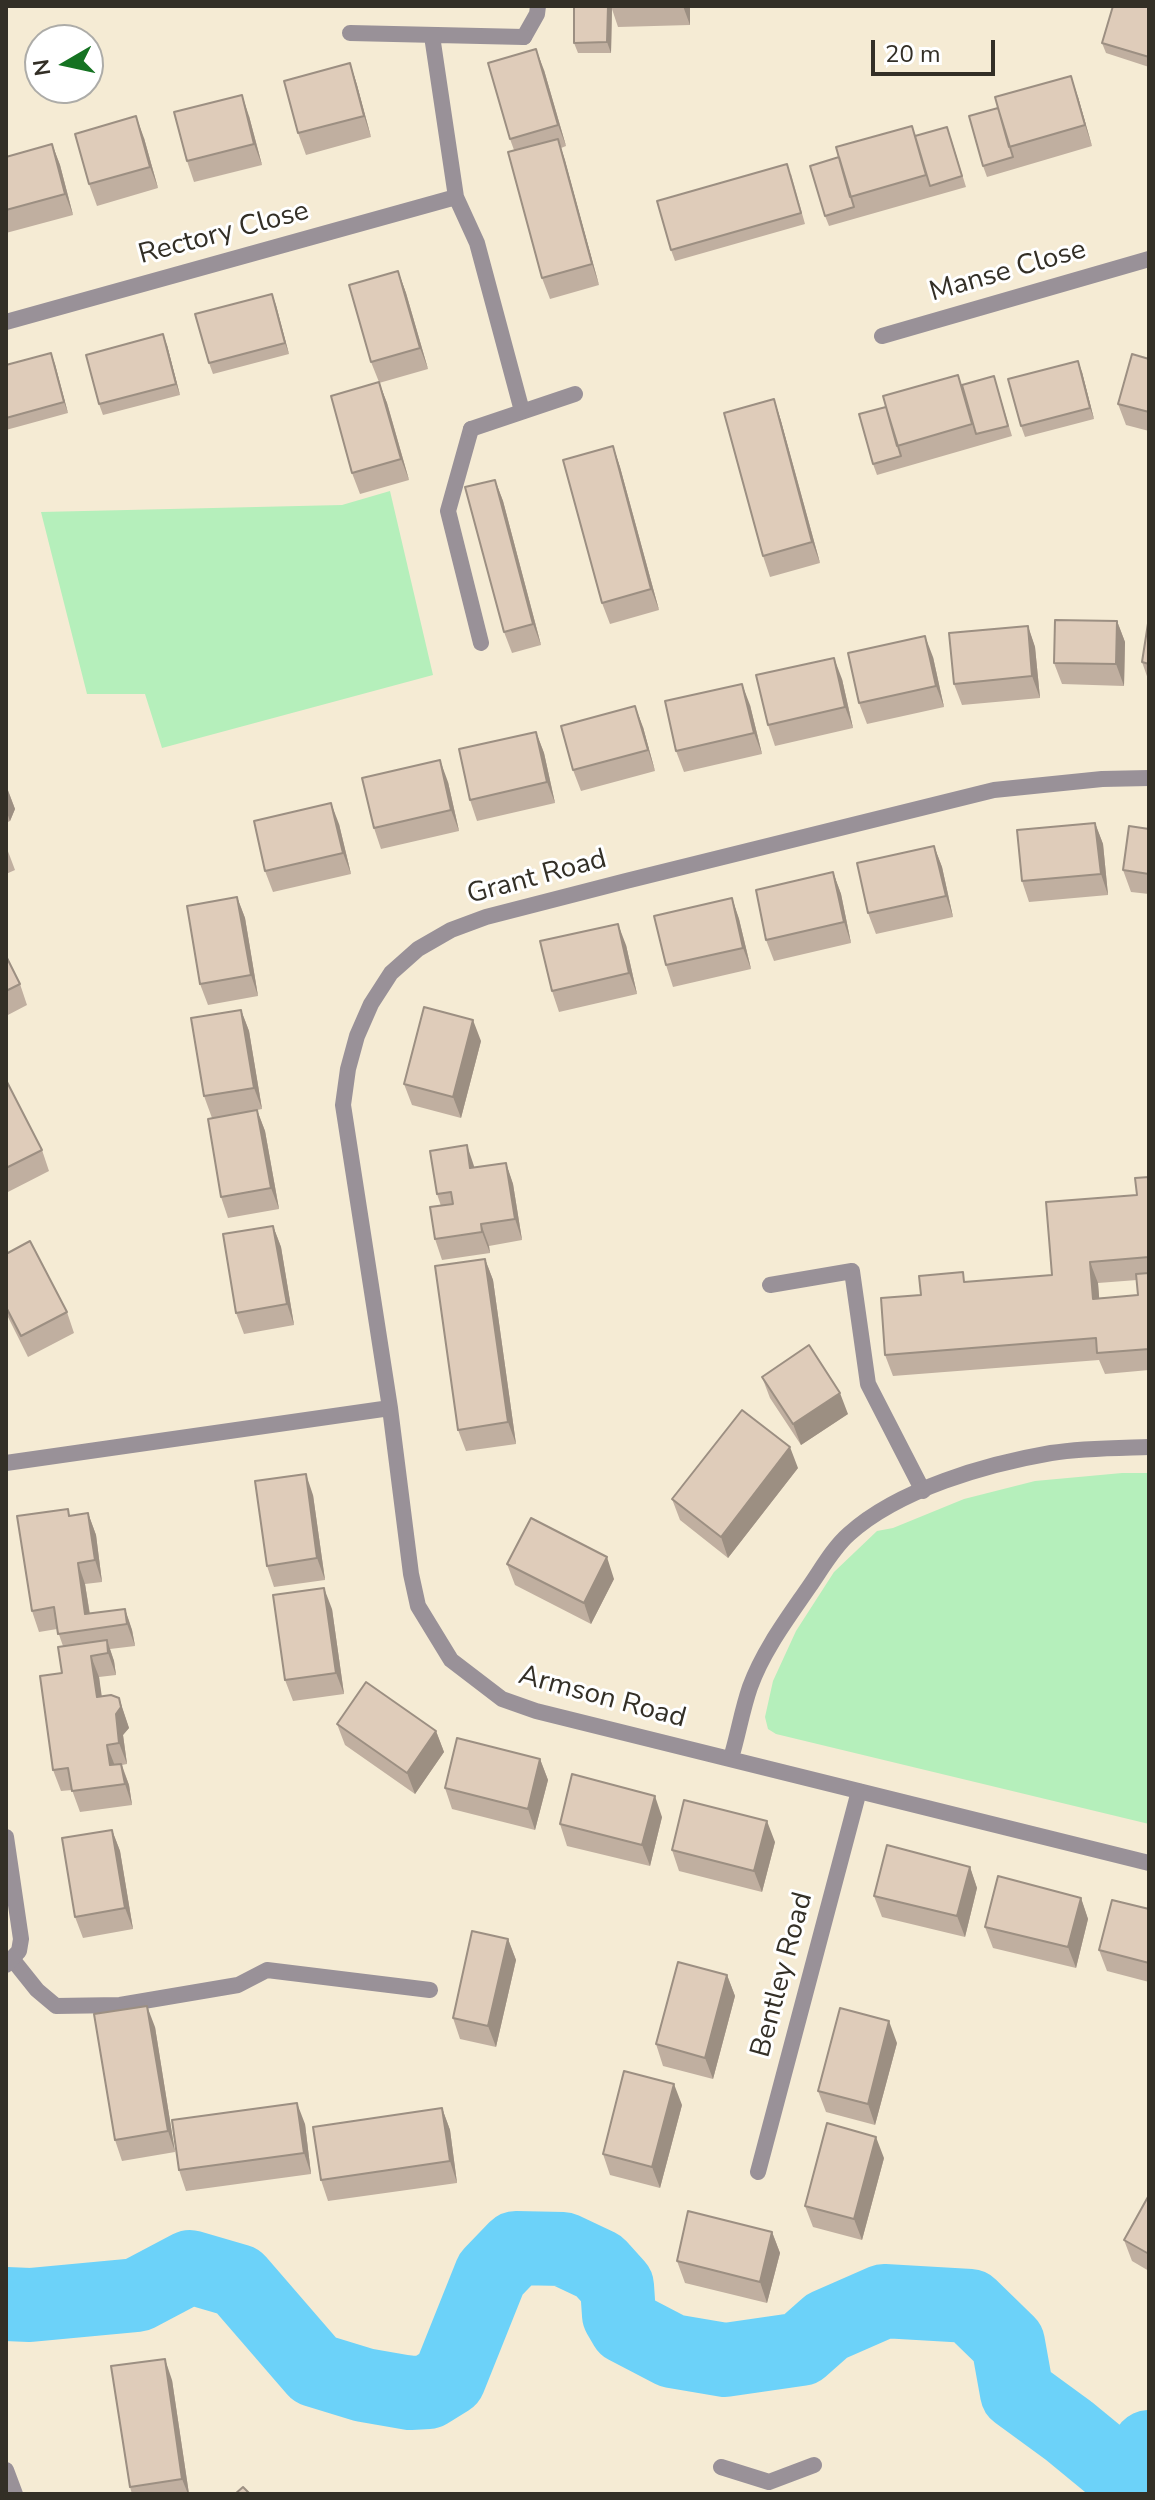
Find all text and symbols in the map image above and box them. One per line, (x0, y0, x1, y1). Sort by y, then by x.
north arrow (24, 24, 104, 104)
scale bar (875, 24, 999, 74)
text: 20 m (885, 38, 941, 70)
text: N (26, 57, 58, 78)
street label: Rectory Close (135, 195, 313, 273)
street label: Manse Close (926, 234, 1090, 310)
street label: Grant Road (464, 843, 610, 913)
street label: Armson Road (515, 1660, 689, 1736)
street label: Bentley Road (745, 1889, 821, 2061)

